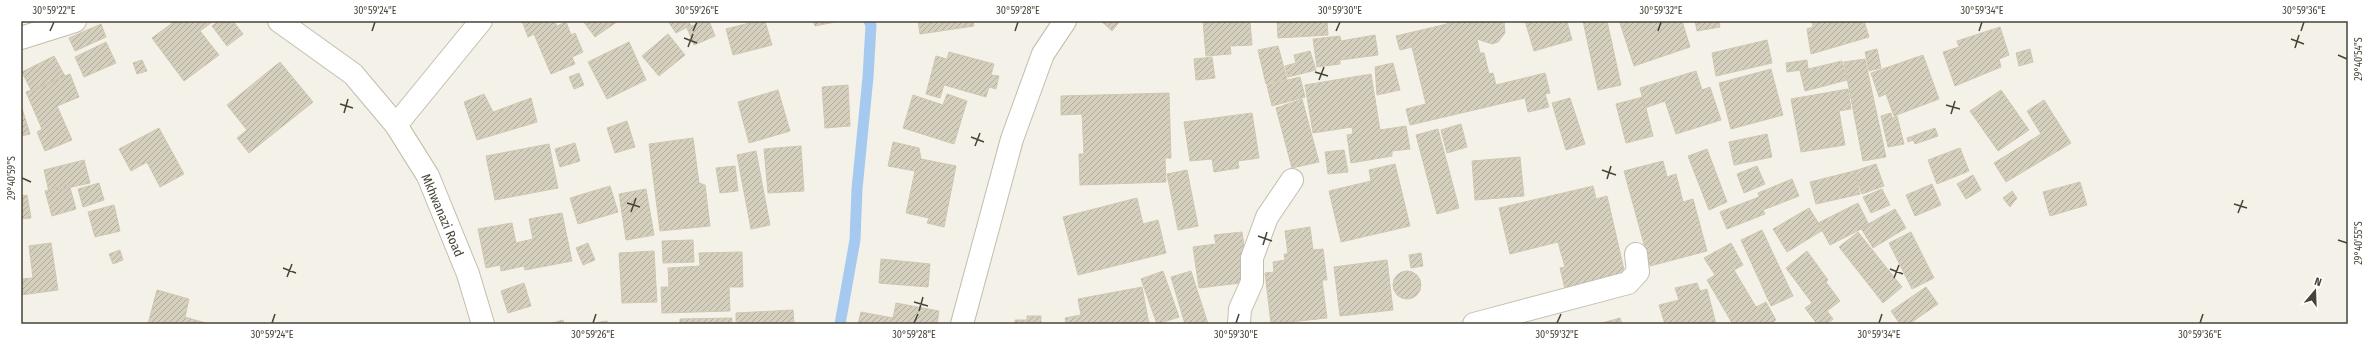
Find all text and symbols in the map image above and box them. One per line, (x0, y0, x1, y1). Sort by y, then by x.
text: 30°59'22"E (32, 5, 76, 17)
text: 30°59'24"E (354, 5, 397, 17)
text: 30°59'26"E (675, 5, 719, 17)
text: 30°59'28"E (996, 5, 1040, 17)
text: 30°59'30"E (1318, 5, 1362, 17)
text: 30°59'32"E (1639, 5, 1683, 17)
text: 30°59'34"E (1961, 5, 2004, 17)
text: 30°59'36"E (2282, 5, 2326, 17)
text: 29°40'54"S (2353, 37, 2365, 81)
text: 29°40'59"S (6, 156, 18, 200)
street label: Mkhwanazi Road (418, 172, 467, 259)
text: 29°40'55"S (2353, 221, 2365, 265)
north arrow (2295, 271, 2335, 311)
text: N (2313, 275, 2323, 289)
text: 30°59'24"E (251, 329, 294, 341)
text: 30°59'26"E (571, 329, 615, 341)
text: 30°59'28"E (892, 329, 936, 341)
text: 30°59'30"E (1214, 329, 1258, 341)
text: 30°59'32"E (1535, 329, 1579, 341)
text: 30°59'34"E (1858, 329, 1901, 341)
text: 30°59'36"E (2178, 329, 2222, 341)

